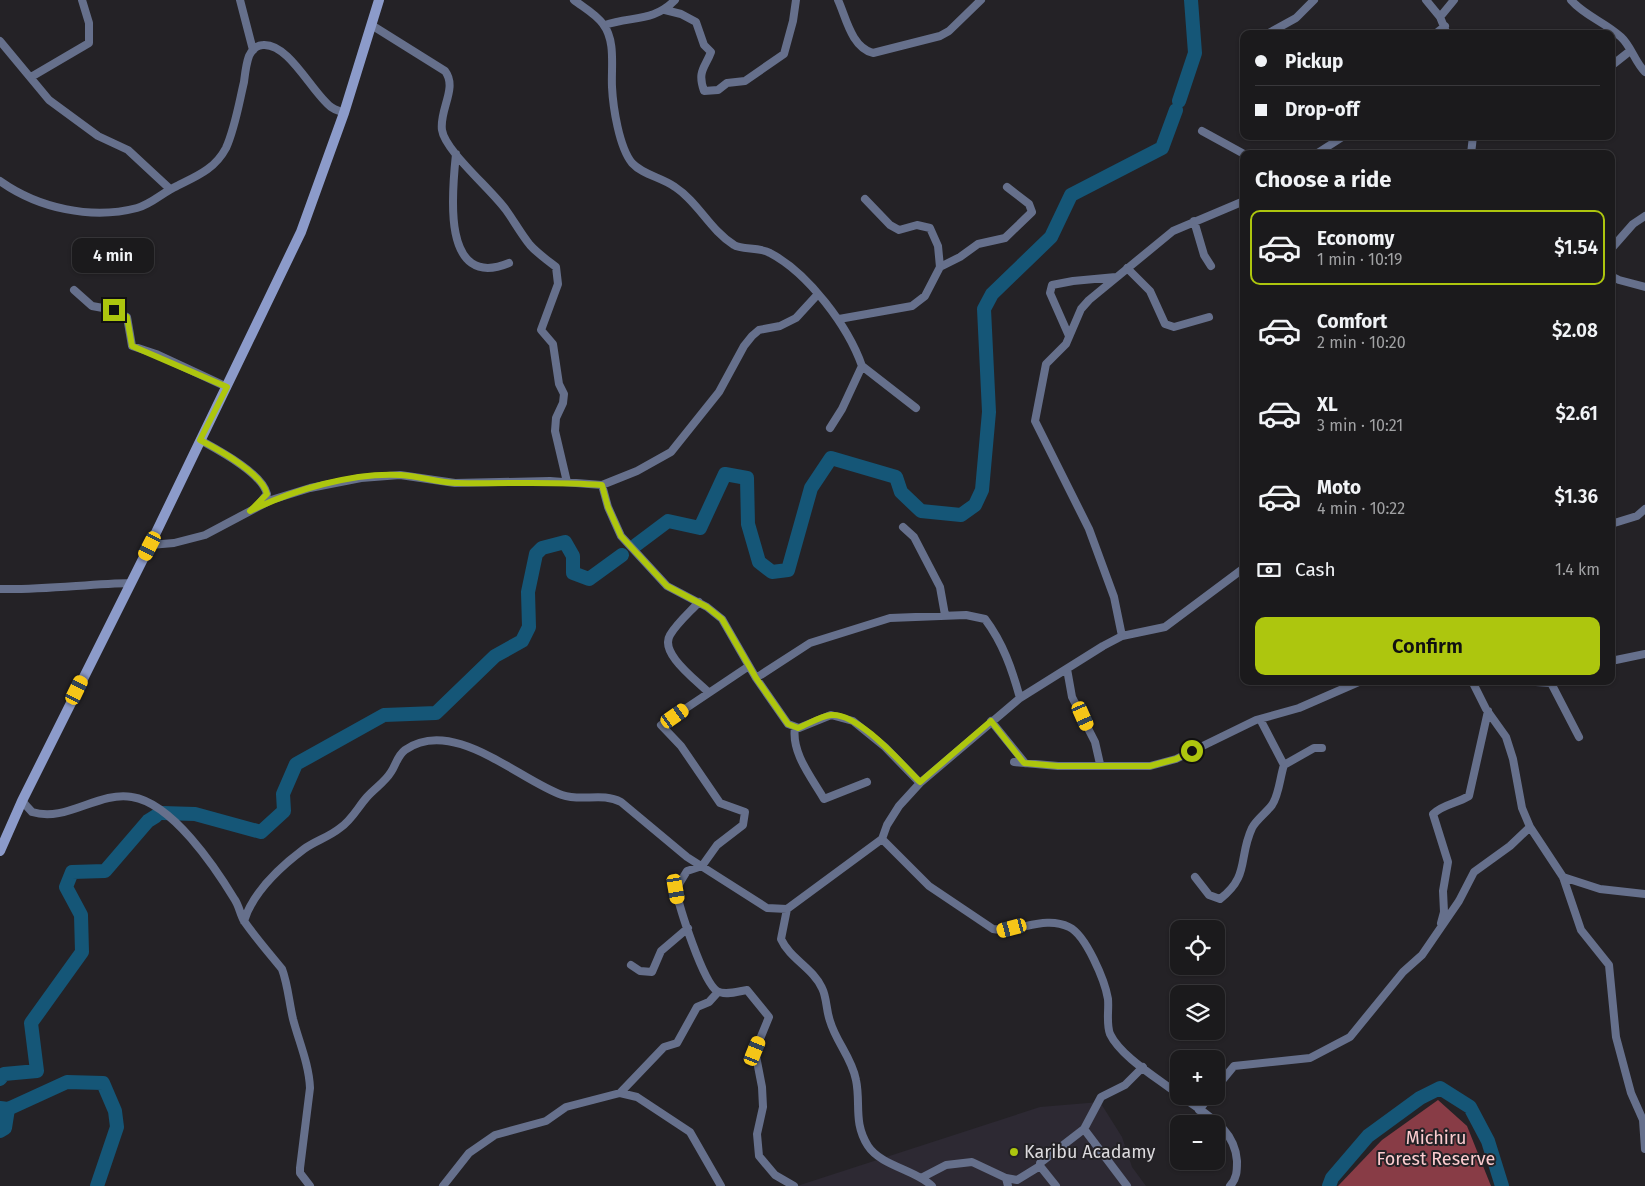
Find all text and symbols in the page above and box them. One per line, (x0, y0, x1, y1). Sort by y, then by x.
text: Pickup (1285, 50, 1343, 73)
text: Drop-off (1285, 98, 1359, 121)
text: Choose a ride (1255, 166, 1391, 193)
icon: car (1257, 225, 1302, 270)
text: Economy (1317, 227, 1394, 250)
text: $1.54 (1554, 236, 1598, 259)
callout: 4 min (73, 238, 155, 272)
text: 4 min (93, 246, 133, 265)
text: 1 min · 10:19 (1317, 250, 1402, 269)
route end (103, 299, 125, 321)
icon: car (1257, 308, 1302, 353)
text: Comfort (1317, 310, 1387, 333)
text: $2.08 (1552, 319, 1598, 342)
text: 2 min · 10:20 (1317, 333, 1406, 352)
icon: car (1257, 391, 1302, 436)
text: XL (1317, 393, 1338, 416)
text: $2.61 (1556, 402, 1598, 425)
text: 3 min · 10:21 (1317, 416, 1403, 435)
icon: car (1257, 474, 1302, 519)
text: Moto (1317, 476, 1361, 499)
text: $1.36 (1554, 485, 1598, 508)
text: 4 min · 10:22 (1317, 499, 1405, 518)
car (136, 529, 163, 563)
icon: cash (1255, 556, 1283, 584)
text: Cash (1295, 558, 1336, 581)
text: 1.4 km (1555, 560, 1600, 579)
button: Confirm (1255, 617, 1600, 675)
car (63, 673, 90, 707)
car (1070, 699, 1095, 733)
car (658, 701, 691, 731)
route start (1181, 740, 1203, 762)
car (666, 873, 685, 905)
car (995, 917, 1028, 939)
map controls (1170, 920, 1225, 1170)
button: locate (1170, 920, 1225, 975)
button: layers (1170, 985, 1225, 1040)
car (742, 1034, 767, 1068)
button: + (1170, 1050, 1225, 1105)
button: − (1170, 1115, 1225, 1170)
park label: Michiru Forest Reserve (1377, 1127, 1495, 1170)
place label: Karibu Acadamy (1024, 1141, 1156, 1163)
marker: Karibu Acadamy (1008, 1146, 1020, 1158)

